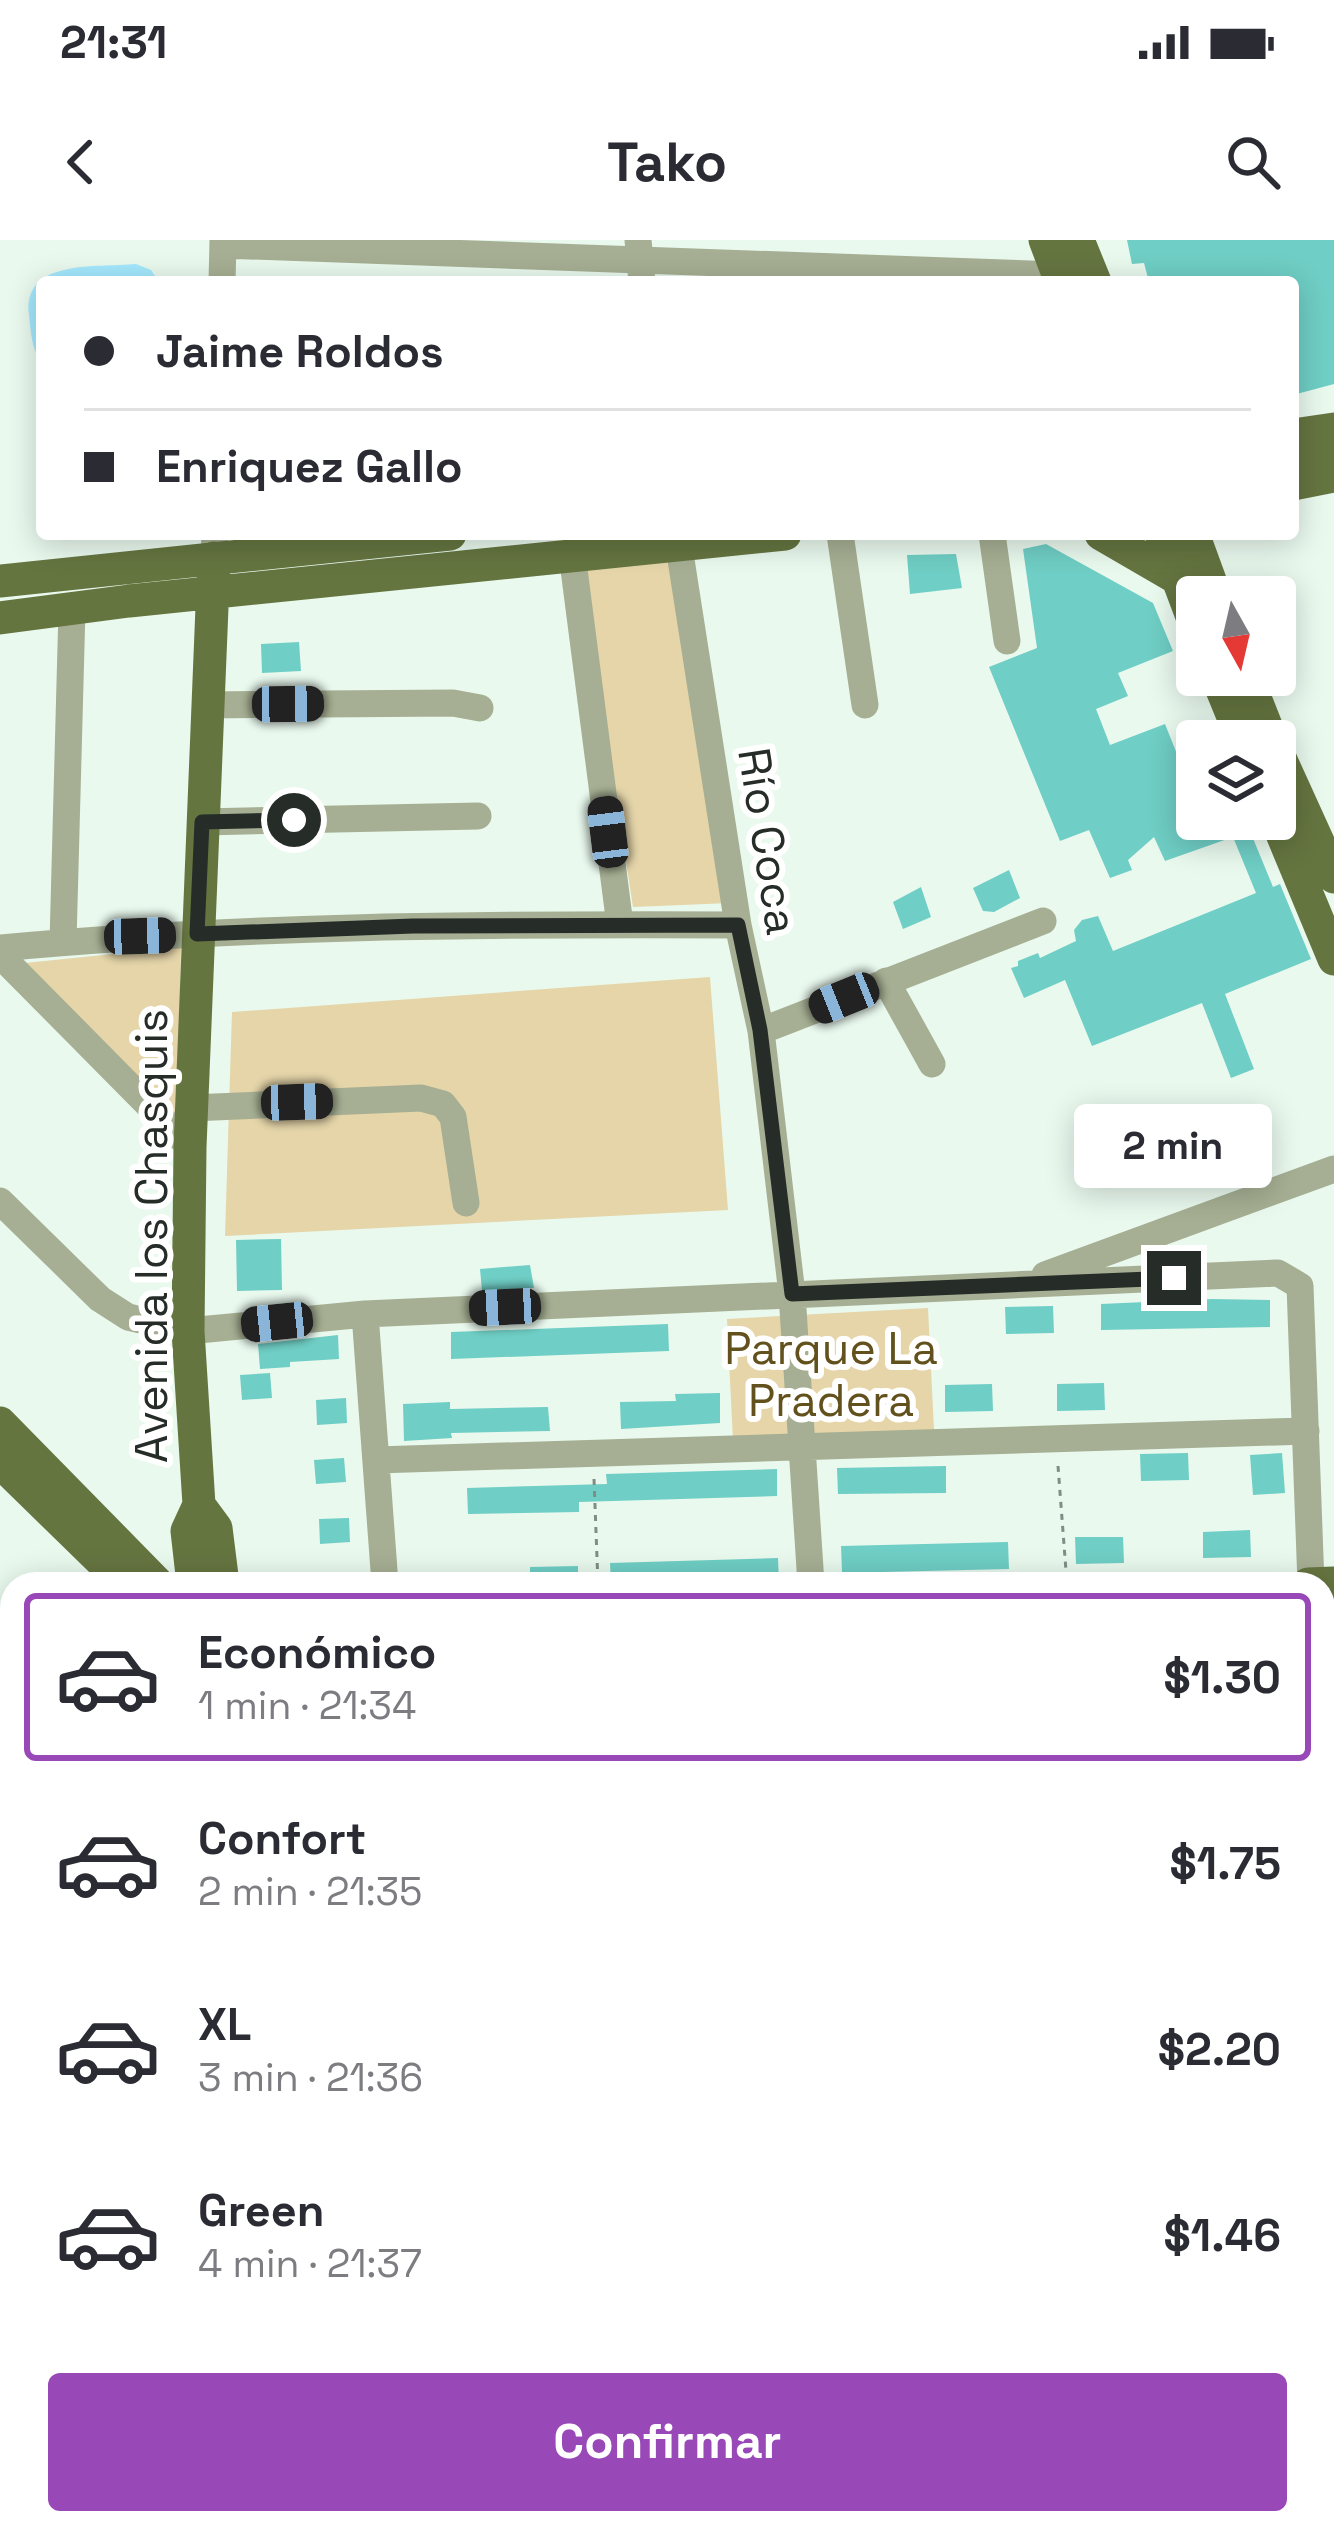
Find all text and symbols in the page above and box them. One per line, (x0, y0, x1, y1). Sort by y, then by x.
text: 21:31 (60, 14, 167, 71)
text: Tako (607, 128, 727, 197)
icon: back (48, 129, 114, 195)
icon: search (1220, 129, 1286, 195)
text: Jaime Roldos (156, 323, 444, 380)
text: Enriquez Gallo (156, 438, 463, 495)
north arrow (1176, 576, 1296, 696)
map controls (1176, 576, 1296, 840)
car (252, 685, 324, 723)
button: layers (1176, 720, 1296, 840)
street label: Río Coca (725, 744, 811, 938)
route start (267, 793, 321, 847)
car (586, 794, 630, 870)
car (103, 917, 177, 955)
car (804, 968, 884, 1028)
street label: Avenida los Chasquis (123, 1009, 180, 1463)
car (260, 1083, 334, 1121)
callout: 2 min (1075, 1104, 1273, 1188)
text: 2 min (1123, 1121, 1223, 1170)
route end (1147, 1251, 1201, 1305)
car (468, 1287, 542, 1327)
car (239, 1300, 315, 1344)
park label: Parque La Pradera (724, 1320, 938, 1429)
icon: car (54, 1623, 162, 1731)
text: Económico (198, 1624, 436, 1681)
text: $1.30 (1163, 1649, 1281, 1706)
text: 1 min · 21:34 (198, 1681, 416, 1730)
icon: car (54, 1809, 162, 1917)
text: Confort (198, 1810, 366, 1867)
text: $1.75 (1170, 1835, 1281, 1892)
text: 2 min · 21:35 (198, 1867, 422, 1916)
icon: car (54, 1995, 162, 2103)
text: XL (198, 1996, 251, 2053)
text: $2.20 (1158, 2021, 1281, 2078)
text: 3 min · 21:36 (198, 2053, 423, 2102)
icon: car (54, 2181, 162, 2289)
text: Green (198, 2182, 324, 2239)
text: $1.46 (1164, 2207, 1281, 2264)
text: 4 min · 21:37 (198, 2239, 422, 2288)
button: Confirmar (48, 2373, 1287, 2511)

